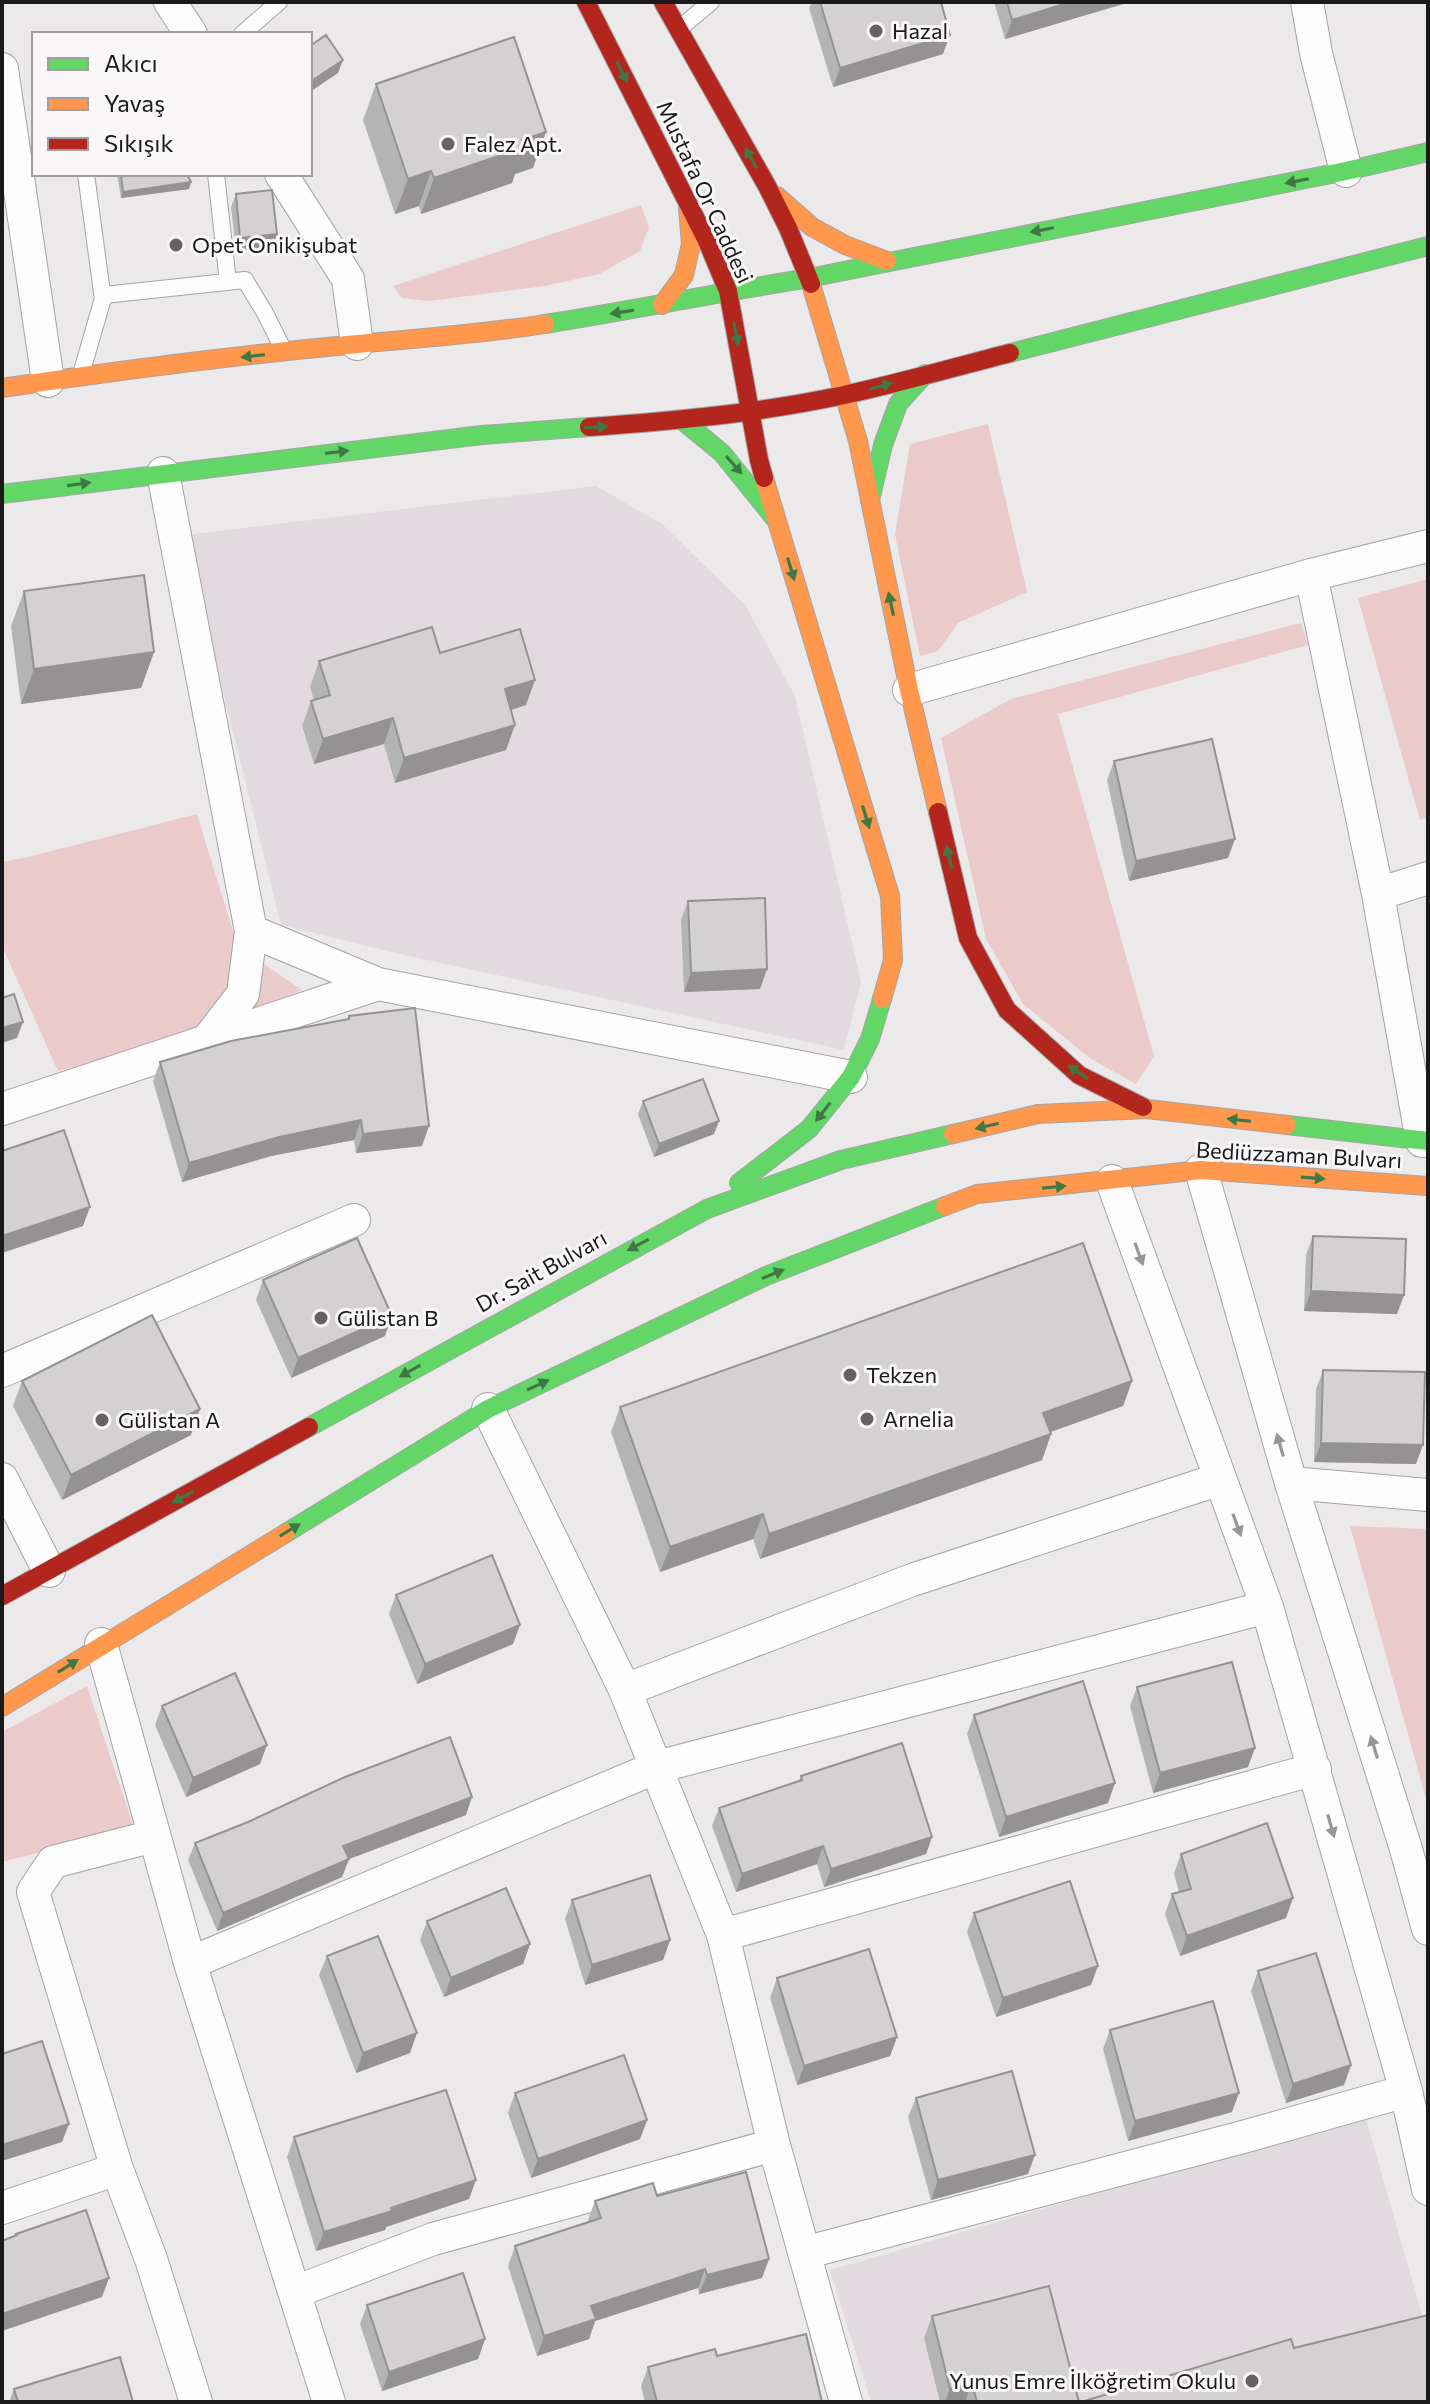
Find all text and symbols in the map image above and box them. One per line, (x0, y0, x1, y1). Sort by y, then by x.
place label: Hazal (892, 17, 948, 44)
marker: Hazal (867, 22, 885, 40)
legend (32, 32, 312, 176)
text: Akıcı (104, 48, 158, 77)
one-way arrow (615, 60, 628, 83)
text: Yavaş (104, 88, 165, 117)
street label: Mustafa Or Caddesi (651, 96, 760, 287)
text: Sıkışık (104, 128, 174, 157)
place label: Falez Apt. (464, 130, 562, 157)
marker: Falez Apt. (439, 135, 457, 153)
one-way arrow (744, 146, 757, 169)
one-way arrow (1284, 175, 1309, 187)
one-way arrow (1029, 225, 1054, 237)
place label: Opet Onikişubat (192, 231, 357, 258)
marker: Opet Onikişubat (167, 236, 185, 254)
one-way arrow (609, 306, 634, 319)
one-way arrow (731, 322, 743, 347)
one-way arrow (240, 349, 265, 362)
one-way arrow (869, 379, 893, 392)
one-way arrow (584, 420, 609, 433)
one-way arrow (325, 445, 350, 458)
one-way arrow (724, 456, 742, 475)
one-way arrow (67, 477, 92, 490)
one-way arrow (785, 557, 798, 581)
one-way arrow (885, 591, 897, 616)
one-way arrow (860, 806, 873, 830)
one-way arrow (942, 845, 954, 870)
one-way arrow (1068, 1065, 1089, 1080)
one-way arrow (815, 1102, 831, 1122)
one-way arrow (1226, 1113, 1251, 1126)
one-way arrow (974, 1120, 999, 1133)
street label: Bediüzzaman Bulvarı (1195, 1136, 1403, 1173)
one-way arrow (1301, 1172, 1326, 1185)
one-way arrow (1042, 1180, 1067, 1193)
street label: Dr. Sait Bulvarı (471, 1223, 611, 1318)
one-way arrow (626, 1238, 649, 1252)
one-way arrow (1133, 1242, 1145, 1266)
one-way arrow (761, 1267, 785, 1280)
place label: Gülistan B (337, 1304, 438, 1331)
marker: Gülistan B (312, 1309, 330, 1327)
place label: Tekzen (866, 1361, 937, 1388)
one-way arrow (399, 1364, 421, 1378)
marker: Tekzen (841, 1366, 859, 1384)
one-way arrow (527, 1378, 550, 1392)
place label: Arnelia (883, 1405, 954, 1432)
place label: Gülistan A (118, 1406, 220, 1433)
marker: Arnelia (858, 1410, 876, 1428)
marker: Gülistan A (93, 1411, 111, 1429)
one-way arrow (1273, 1433, 1286, 1457)
one-way arrow (172, 1490, 194, 1504)
one-way arrow (1231, 1513, 1244, 1537)
one-way arrow (279, 1523, 301, 1537)
one-way arrow (57, 1659, 79, 1673)
one-way arrow (1367, 1734, 1380, 1758)
one-way arrow (1326, 1814, 1338, 1839)
place label: Yunus Emre İlköğretim Okulu (949, 2367, 1236, 2394)
marker: Yunus Emre İlköğretim Okulu (1243, 2372, 1261, 2390)

